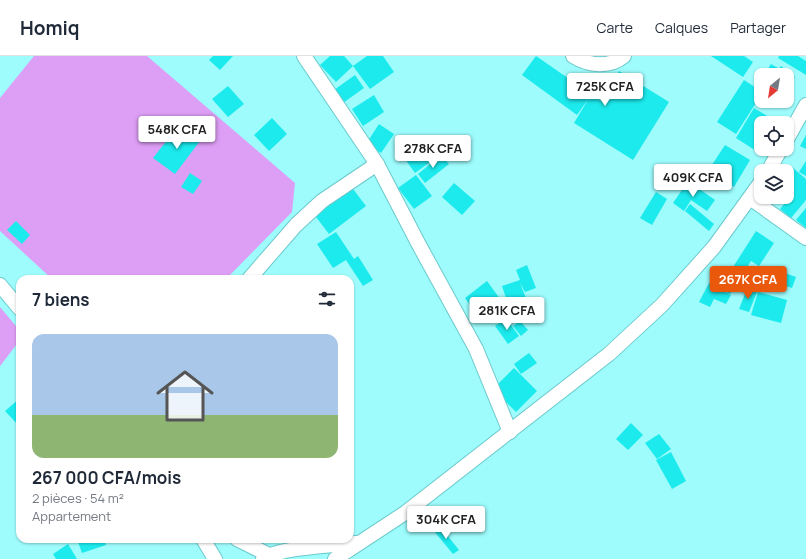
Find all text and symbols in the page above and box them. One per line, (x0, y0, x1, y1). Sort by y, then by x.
text: Homiq (20, 15, 80, 41)
text: Carte (597, 18, 633, 37)
text: Calques (655, 18, 708, 37)
text: Partager (730, 18, 786, 37)
north arrow (754, 68, 794, 108)
map controls (754, 68, 794, 204)
pin: 725K CFA (564, 73, 646, 107)
text: 725K CFA (576, 77, 634, 95)
pin: 548K CFA (136, 116, 218, 150)
button: locate (754, 116, 794, 156)
text: 548K CFA (147, 120, 207, 138)
pin: 278K CFA (392, 135, 474, 169)
text: 278K CFA (404, 139, 462, 157)
pin: 409K CFA (652, 164, 734, 198)
button: layers (754, 164, 794, 204)
text: 409K CFA (663, 168, 723, 186)
pin: 267K CFA (707, 266, 789, 300)
text: 267K CFA (719, 270, 777, 288)
text: 7 biens (32, 288, 90, 311)
icon: filters (316, 288, 338, 310)
pin: 281K CFA (466, 297, 548, 331)
text: 281K CFA (478, 301, 536, 319)
icon: home (149, 360, 221, 432)
text: 267 000 CFA/mois (32, 466, 181, 489)
text: 2 pièces · 54 m² (32, 489, 124, 507)
pin: 304K CFA (405, 506, 487, 540)
text: Appartement (32, 507, 111, 525)
text: 304K CFA (416, 510, 476, 528)

